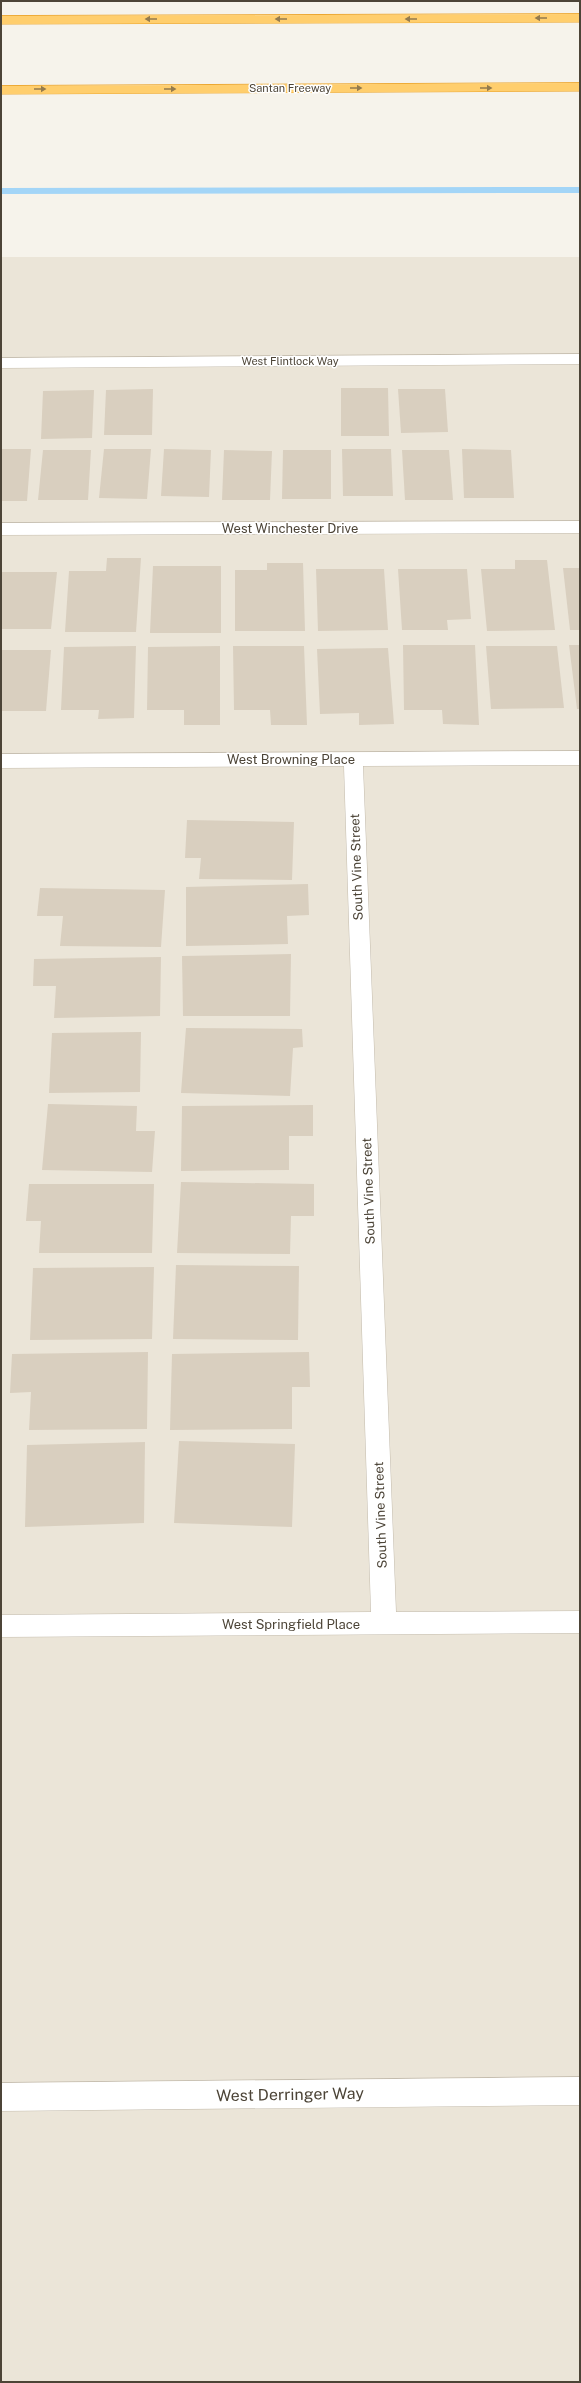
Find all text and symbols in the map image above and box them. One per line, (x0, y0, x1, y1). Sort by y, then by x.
one-way arrow (534, 15, 547, 21)
one-way arrow (144, 16, 157, 22)
one-way arrow (274, 16, 287, 22)
one-way arrow (404, 16, 417, 22)
street label: Santan Freeway (249, 82, 331, 94)
one-way arrow (350, 85, 363, 91)
one-way arrow (480, 85, 493, 91)
one-way arrow (34, 86, 46, 93)
one-way arrow (164, 86, 177, 92)
street label: West Flintlock Way (241, 355, 339, 367)
street label: West Winchester Drive (222, 521, 358, 536)
street label: West Browning Place (227, 752, 355, 767)
street label: South Vine Street (347, 813, 366, 921)
street label: South Vine Street (359, 1137, 378, 1245)
street label: South Vine Street (371, 1461, 390, 1569)
street label: West Springfield Place (222, 1617, 360, 1632)
street label: West Derringer Way (216, 2084, 364, 2105)

